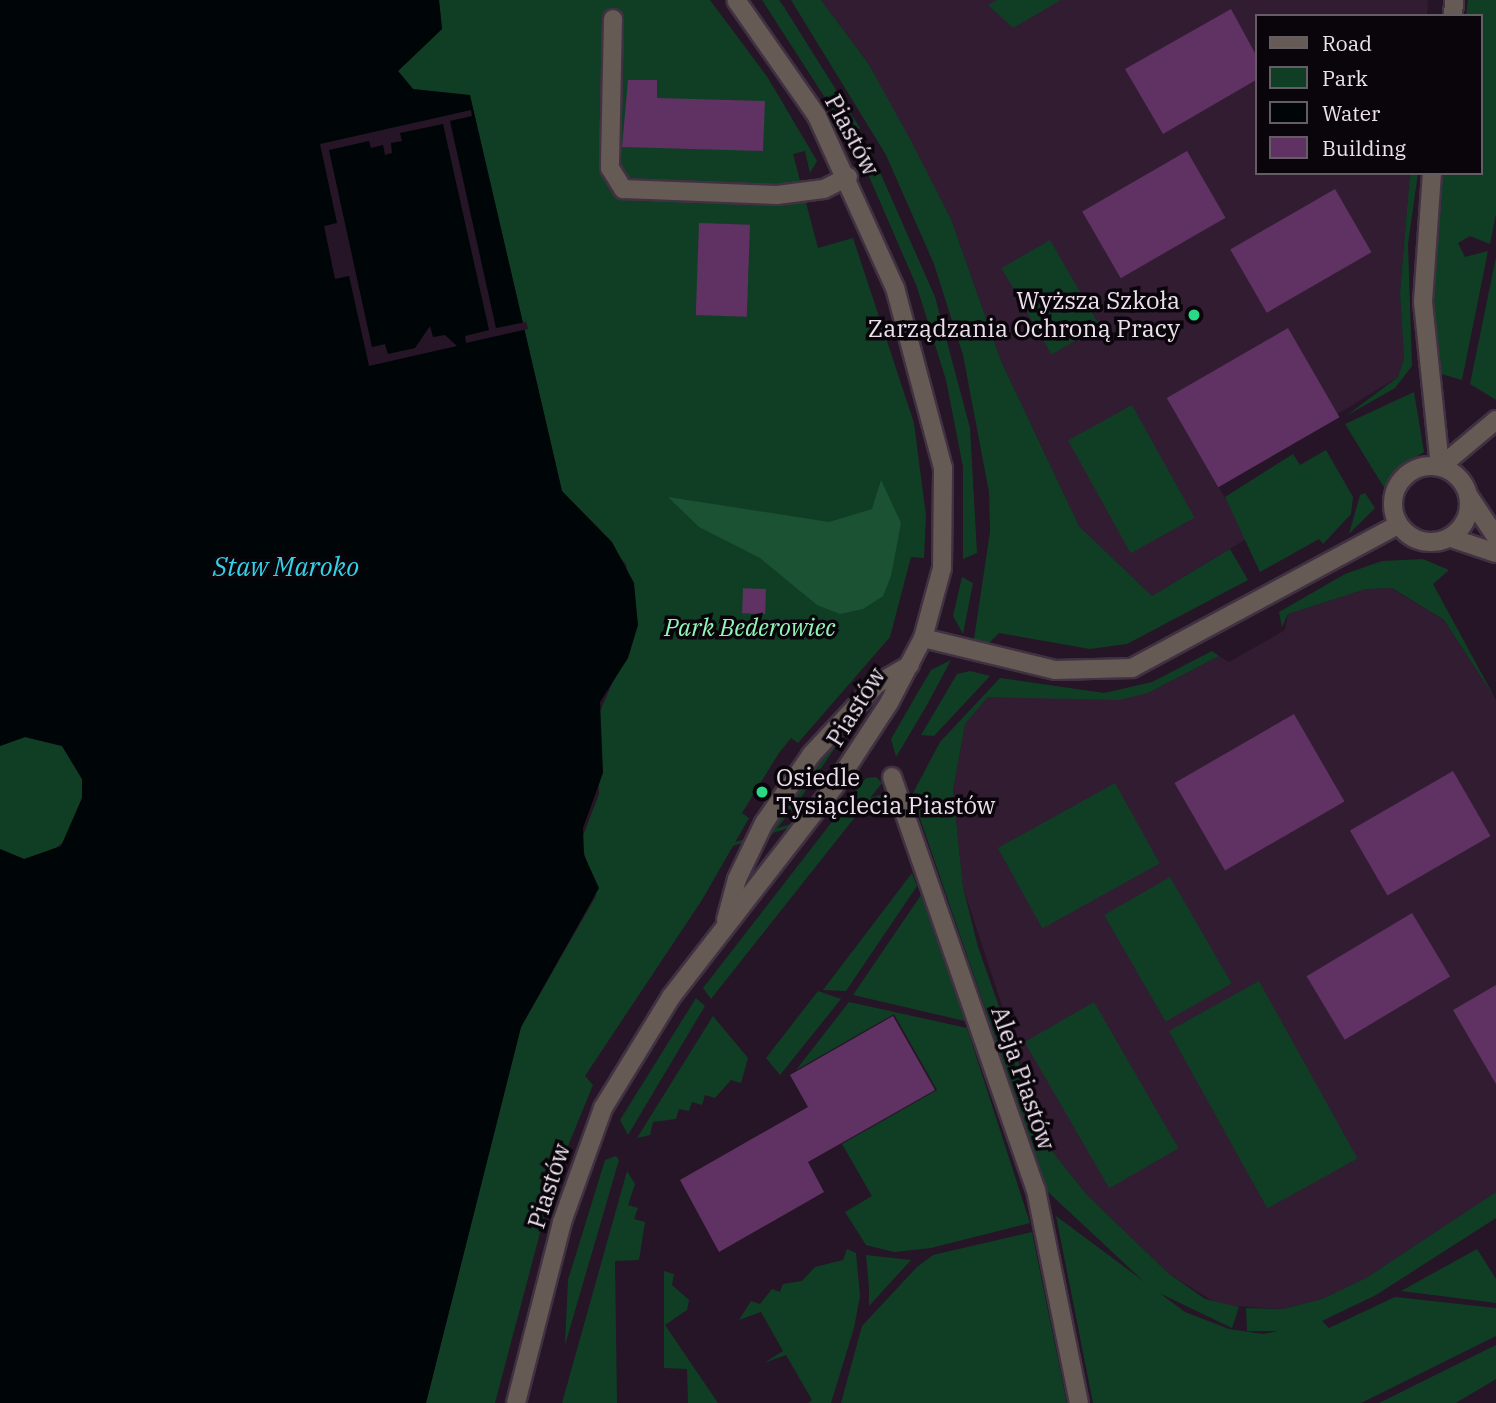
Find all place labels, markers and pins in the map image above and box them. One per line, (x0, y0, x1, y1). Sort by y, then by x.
place label: Wyższa Szkoła Zarządzania Ochroną Pracy (868, 287, 1180, 343)
marker: Wyższa Szkoła Zarządzania Ochroną Pracy (1186, 307, 1202, 323)
place label: Osiedle Tysiąclecia Piastów (776, 764, 996, 820)
marker: Osiedle Tysiąclecia Piastów (754, 784, 770, 800)

